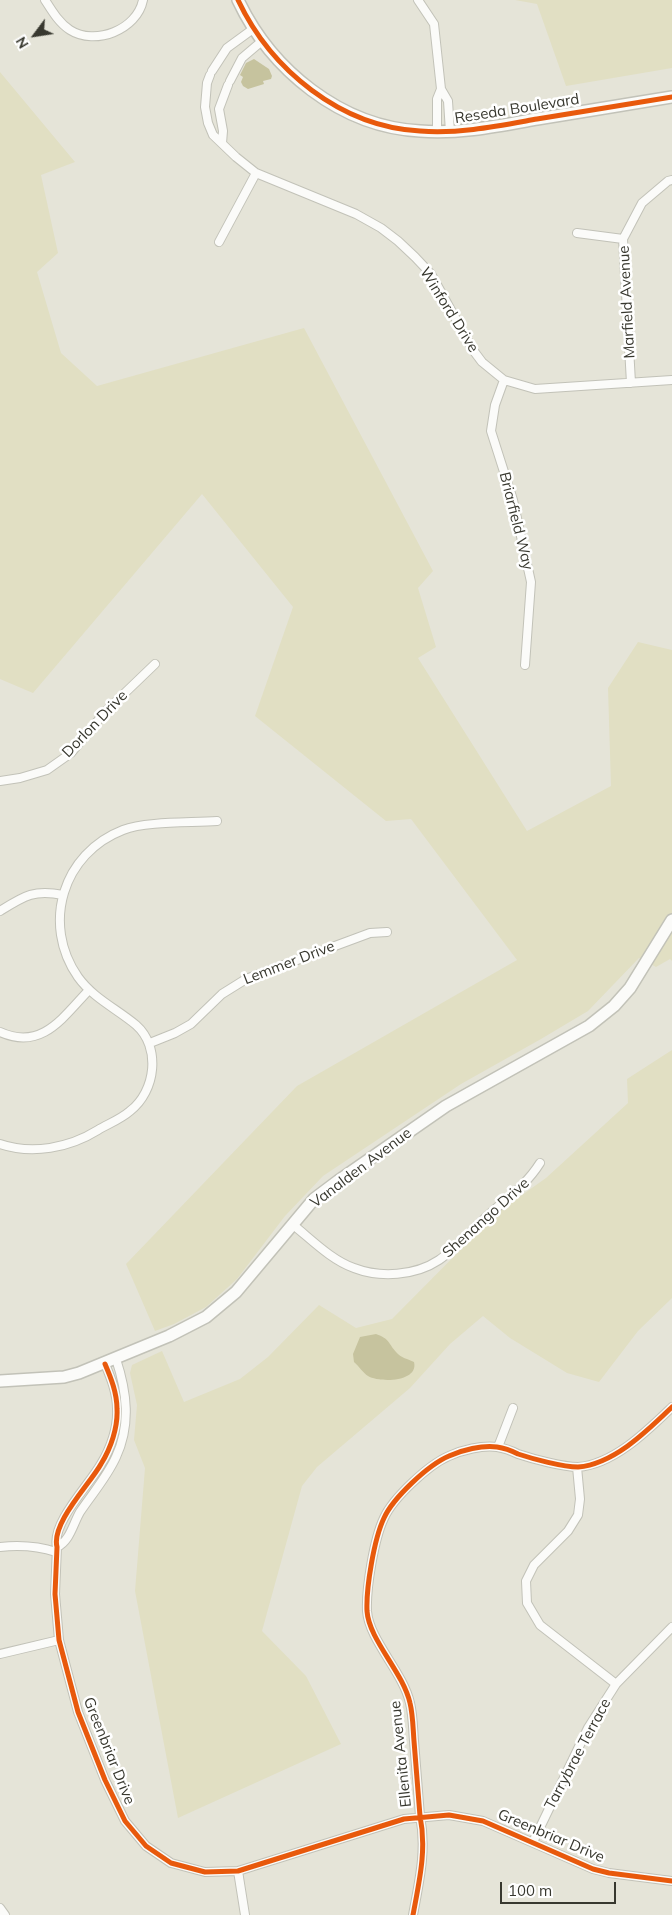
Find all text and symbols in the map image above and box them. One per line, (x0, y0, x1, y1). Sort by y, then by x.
north arrow (10, 10, 60, 60)
text: N (12, 34, 33, 52)
street label: Reseda Boulevard (453, 90, 581, 128)
street label: Marfield Avenue (615, 245, 639, 359)
street label: Winford Drive (416, 264, 482, 356)
street label: Briarfield Way (495, 470, 537, 572)
street label: Dorlon Drive (59, 687, 131, 761)
street label: Lemmer Drive (241, 937, 337, 989)
street label: Vanalden Avenue (307, 1124, 415, 1212)
street label: Shenango Drive (439, 1174, 533, 1262)
street label: Greenbriar Drive (79, 1695, 139, 1807)
street label: Tarrybrae Terrace (541, 1695, 615, 1813)
street label: Ellenita Avenue (386, 1700, 416, 1808)
street label: Greenbriar Drive (495, 1805, 607, 1867)
scale bar (502, 1872, 618, 1904)
text: 100 m (508, 1881, 552, 1900)

